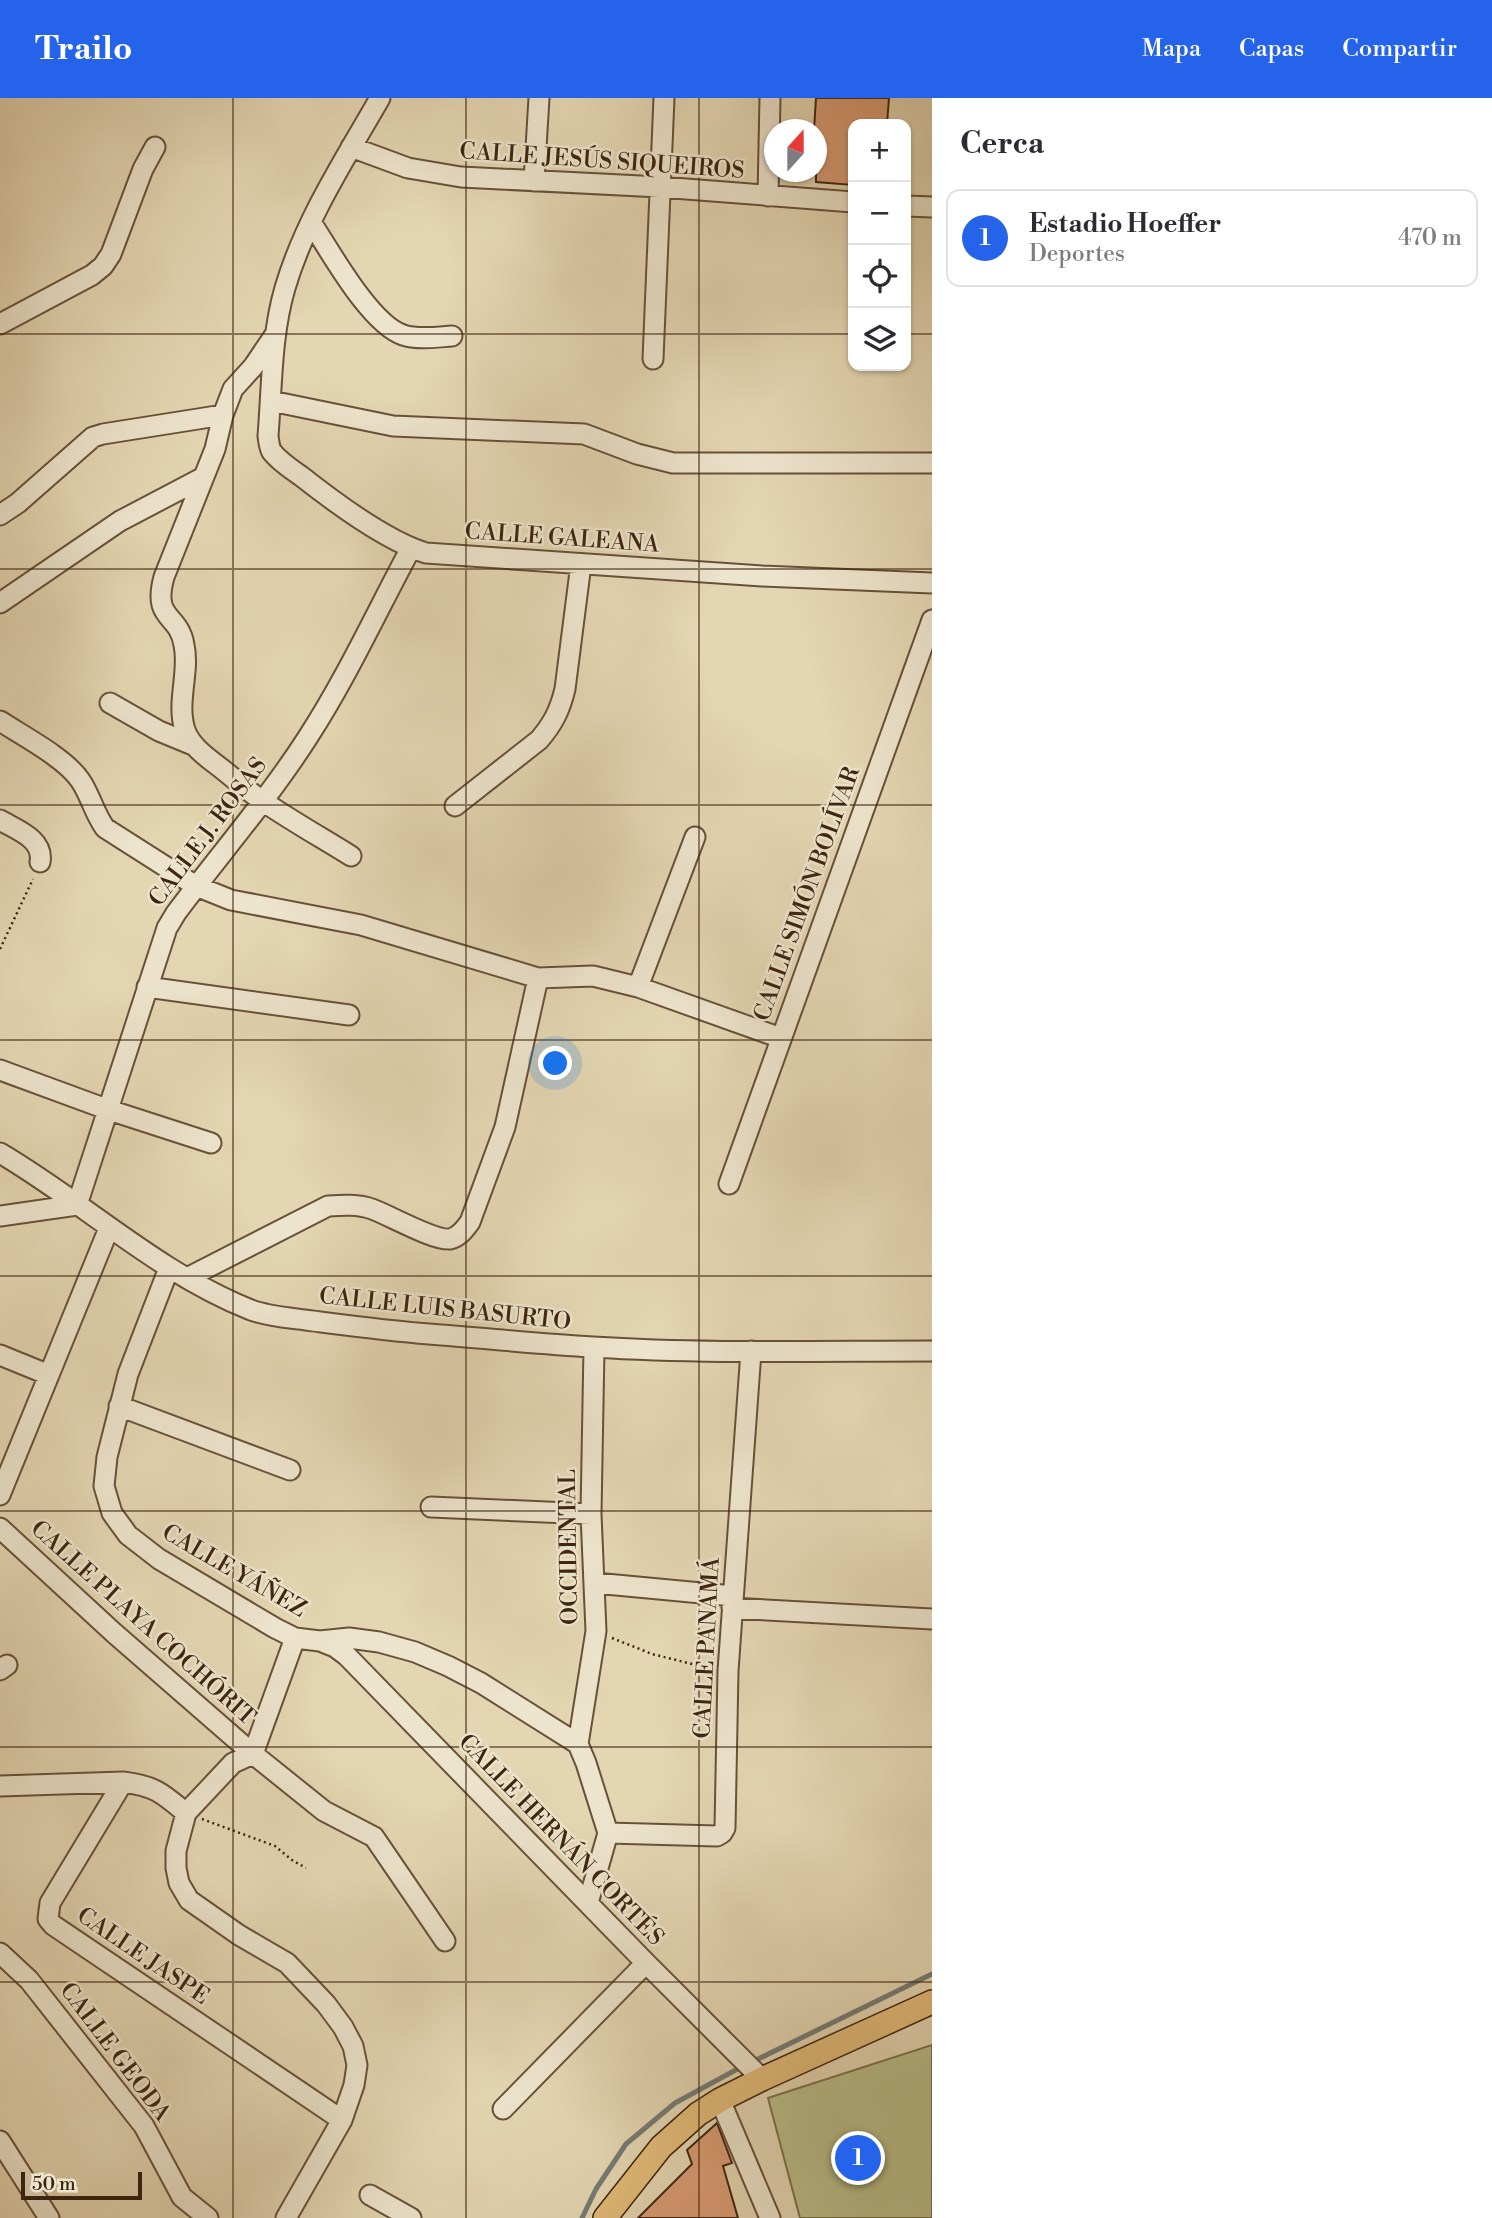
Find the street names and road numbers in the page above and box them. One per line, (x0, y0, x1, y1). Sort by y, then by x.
street label: CALLE JESÚS SIQUEIROS (459, 134, 746, 185)
street label: CALLE GALEANA (464, 517, 661, 559)
street label: CALLE J. ROSAS (143, 752, 273, 912)
street label: CALLE SIMÓN BOLÍVAR (745, 761, 866, 1025)
street label: CALLE LUIS BASURTO (318, 1282, 572, 1336)
street label: OCCIDENTAL (554, 1469, 584, 1625)
street label: CALLE PLAYA COCHÓRIT (25, 1512, 263, 1731)
street label: CALLE YÁÑEZ (157, 1517, 312, 1624)
street label: CALLE PANAMÁ (686, 1555, 726, 1739)
street label: CALLE HERNÁN CORTÉS (453, 1727, 671, 1952)
street label: CALLE JASPE (71, 1901, 215, 2011)
street label: CALLE GEODA (54, 1977, 177, 2128)

